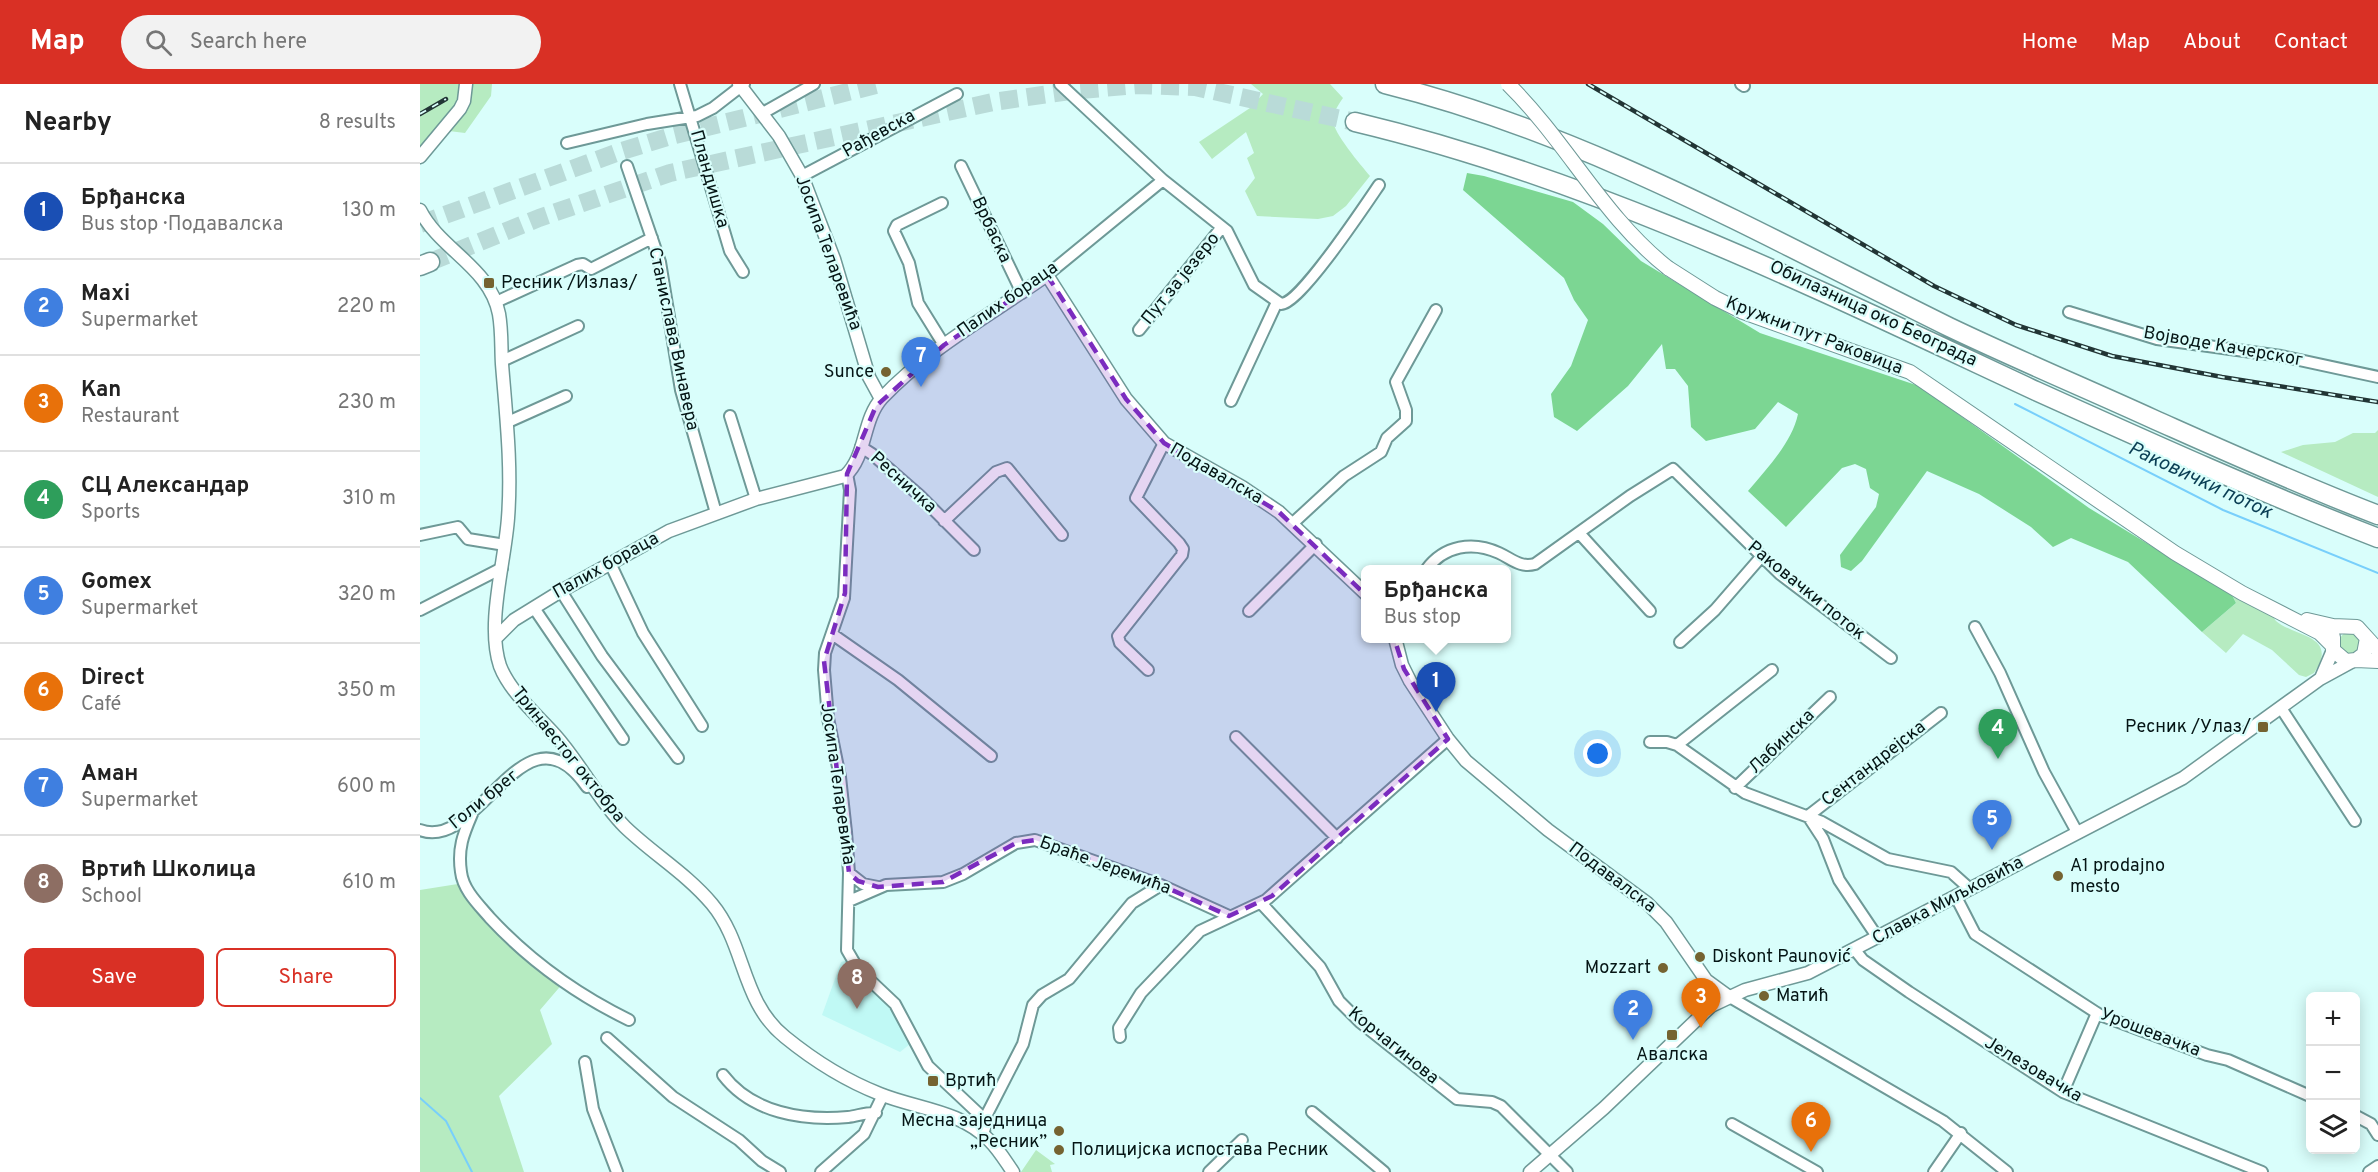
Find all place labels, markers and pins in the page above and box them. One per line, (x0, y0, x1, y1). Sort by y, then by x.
place label: Ресник /Излаз/ (501, 272, 638, 295)
marker: Ресник /Излаз/ (482, 276, 496, 290)
pin: 7 (902, 338, 940, 387)
place label: Sunce (824, 361, 874, 384)
marker: Sunce (879, 365, 893, 379)
pin: 1 (1416, 662, 1456, 712)
pin: 4 (1978, 710, 2018, 759)
place label: Ресник /Улаз/ (2125, 716, 2251, 739)
marker: Ресник /Улаз/ (2256, 720, 2270, 734)
pin: 5 (1972, 800, 2012, 850)
place label: A1 prodajno mesto (2070, 855, 2165, 899)
marker: A1 prodajno mesto (2051, 869, 2065, 883)
place label: Diskont Paunović (1712, 946, 1851, 969)
marker: Diskont Paunović (1693, 950, 1707, 964)
place label: Mozzart (1585, 957, 1651, 980)
pin: 8 (838, 960, 876, 1009)
marker: Mozzart (1656, 961, 1670, 975)
pin: 3 (1682, 978, 1720, 1028)
place label: Матић (1776, 985, 1829, 1008)
marker: Матић (1757, 989, 1771, 1003)
pin: 2 (1614, 990, 1652, 1040)
marker: Авалска (1665, 1028, 1679, 1042)
place label: Авалска (1636, 1044, 1708, 1067)
place label: Вртић (945, 1070, 996, 1093)
marker: Вртић (926, 1074, 940, 1088)
pin: 6 (1792, 1102, 1830, 1152)
place label: Месна заједница „Ресник” (901, 1110, 1047, 1154)
marker: Месна заједница „Ресник” (1052, 1124, 1066, 1138)
place label: Полицијска испостава Ресник (1071, 1139, 1329, 1162)
marker: Полицијска испостава Ресник (1052, 1143, 1066, 1157)

